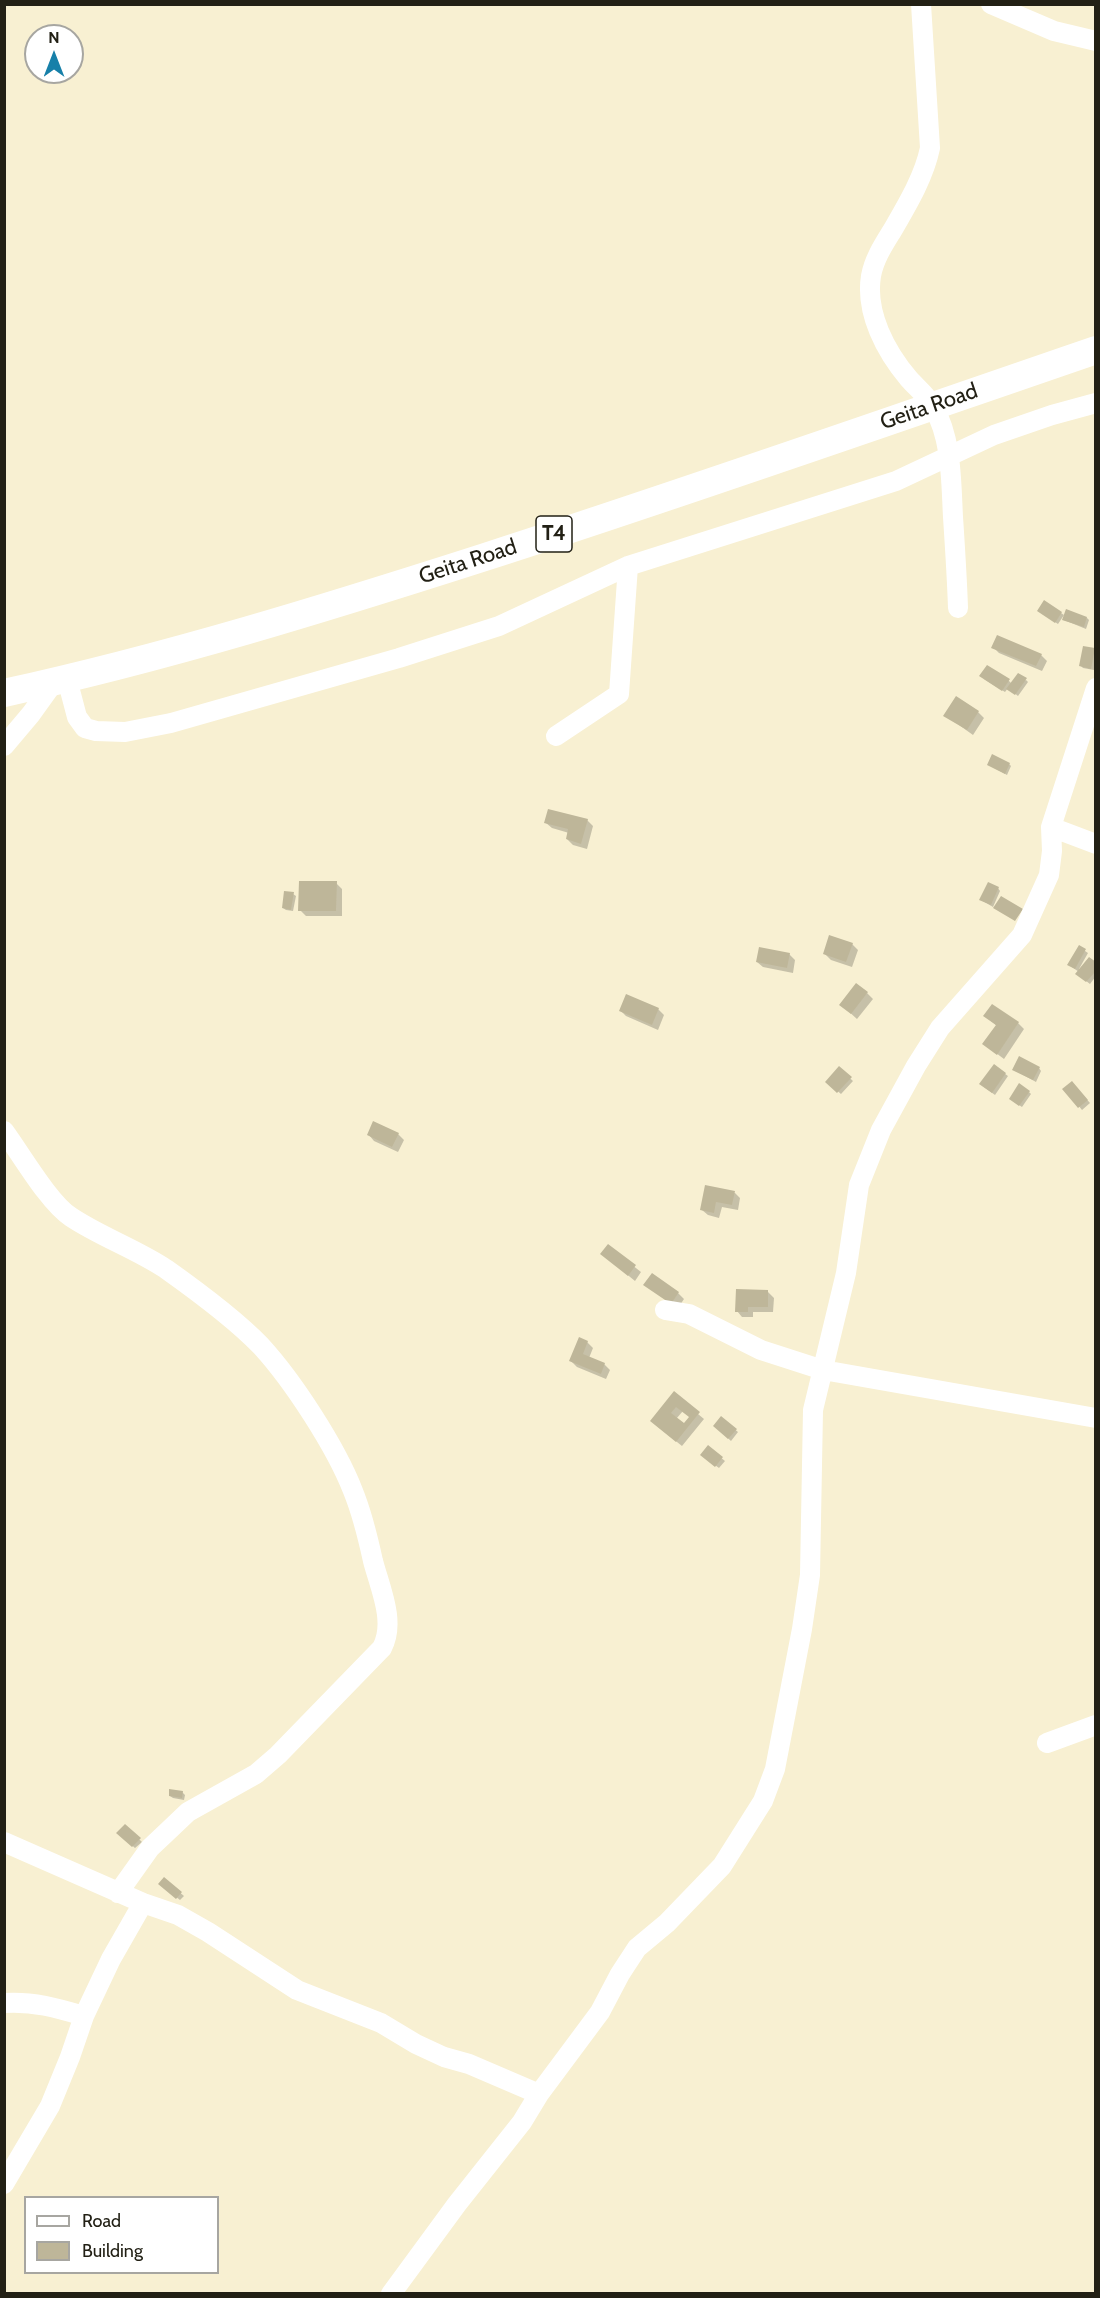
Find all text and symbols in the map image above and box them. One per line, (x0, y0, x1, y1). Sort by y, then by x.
north arrow (24, 24, 84, 84)
text: N (48, 28, 60, 47)
street label: Geita Road (877, 378, 981, 436)
road number: T4 (536, 516, 572, 552)
street label: Geita Road (416, 534, 520, 590)
legend (24, 2196, 219, 2274)
text: Road (82, 2210, 121, 2232)
text: Building (82, 2240, 143, 2262)

